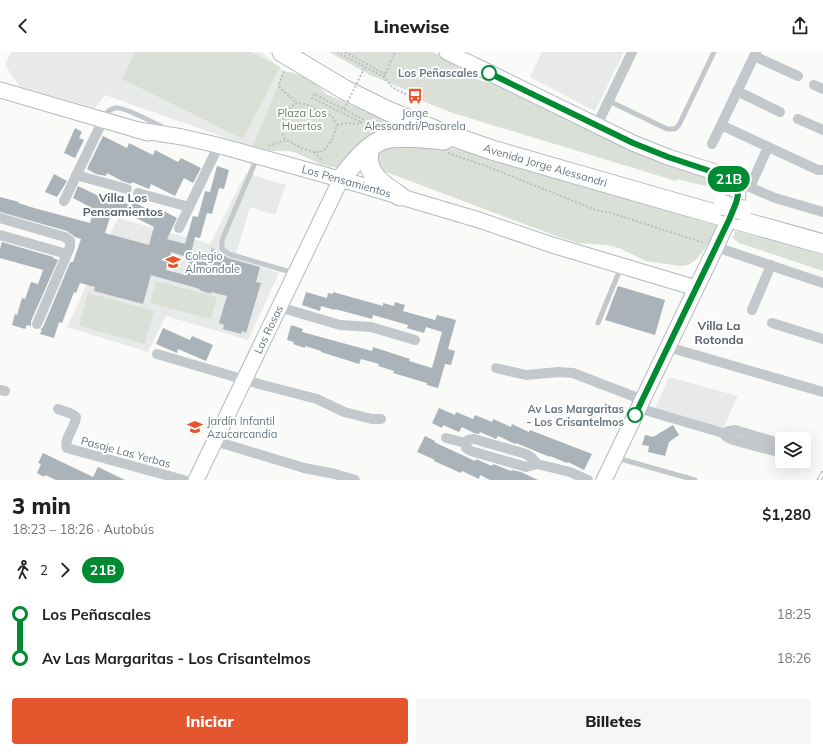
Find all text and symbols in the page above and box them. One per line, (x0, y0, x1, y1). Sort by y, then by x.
icon: back (12, 15, 34, 37)
text: Linewise (374, 15, 449, 38)
icon: share (789, 15, 811, 37)
marker: Los Peñascales (481, 65, 497, 81)
place label: Los Peñascales (398, 66, 478, 80)
bus stop icon: Jorge Alessandri/Pasarela (406, 87, 424, 105)
park label: Plaza Los Huertos (277, 106, 327, 133)
place label: Jorge Alessandri/Pasarela (364, 106, 466, 133)
street label: Avenida Jorge Alessandri (482, 141, 609, 190)
street label: Los Pensamientos (300, 162, 393, 201)
line badge: 21B (706, 166, 752, 192)
text: 21B (716, 170, 742, 188)
district label: Villa Los Pensamientos (83, 190, 163, 219)
place label: Colegio Almondale (185, 249, 240, 276)
school or university icon: Colegio Almondale (164, 253, 182, 271)
street label: Las Rosas (251, 303, 286, 356)
district label: Villa La Rotonda (694, 318, 744, 347)
place label: Av Las Margaritas - Los Crisantelmos (526, 402, 624, 429)
marker: Av Las Margaritas - Los Crisantelmos (627, 407, 643, 423)
place label: Jardín Infantil Azucarcandia (207, 414, 277, 441)
school or university icon: Jardín Infantil Azucarcandia (186, 418, 204, 436)
map controls (775, 432, 811, 468)
button: layers (775, 432, 811, 468)
street label: Pasaje Las Yerbas (80, 433, 172, 471)
text: 3 min (12, 492, 71, 520)
text: $1,280 (762, 505, 811, 524)
text: 18:23 – 18:26 · Autobús (12, 521, 154, 537)
icon: walk (12, 559, 34, 581)
icon: forward (54, 559, 76, 581)
text: 21B (90, 561, 116, 579)
text: 2 (40, 562, 48, 578)
text: Los Peñascales (42, 605, 151, 624)
text: 18:25 (777, 606, 811, 622)
text: Av Las Margaritas - Los Crisantelmos (42, 649, 311, 668)
text: 18:26 (777, 650, 811, 666)
button: Iniciar (12, 698, 408, 744)
button: Billetes (416, 698, 811, 744)

